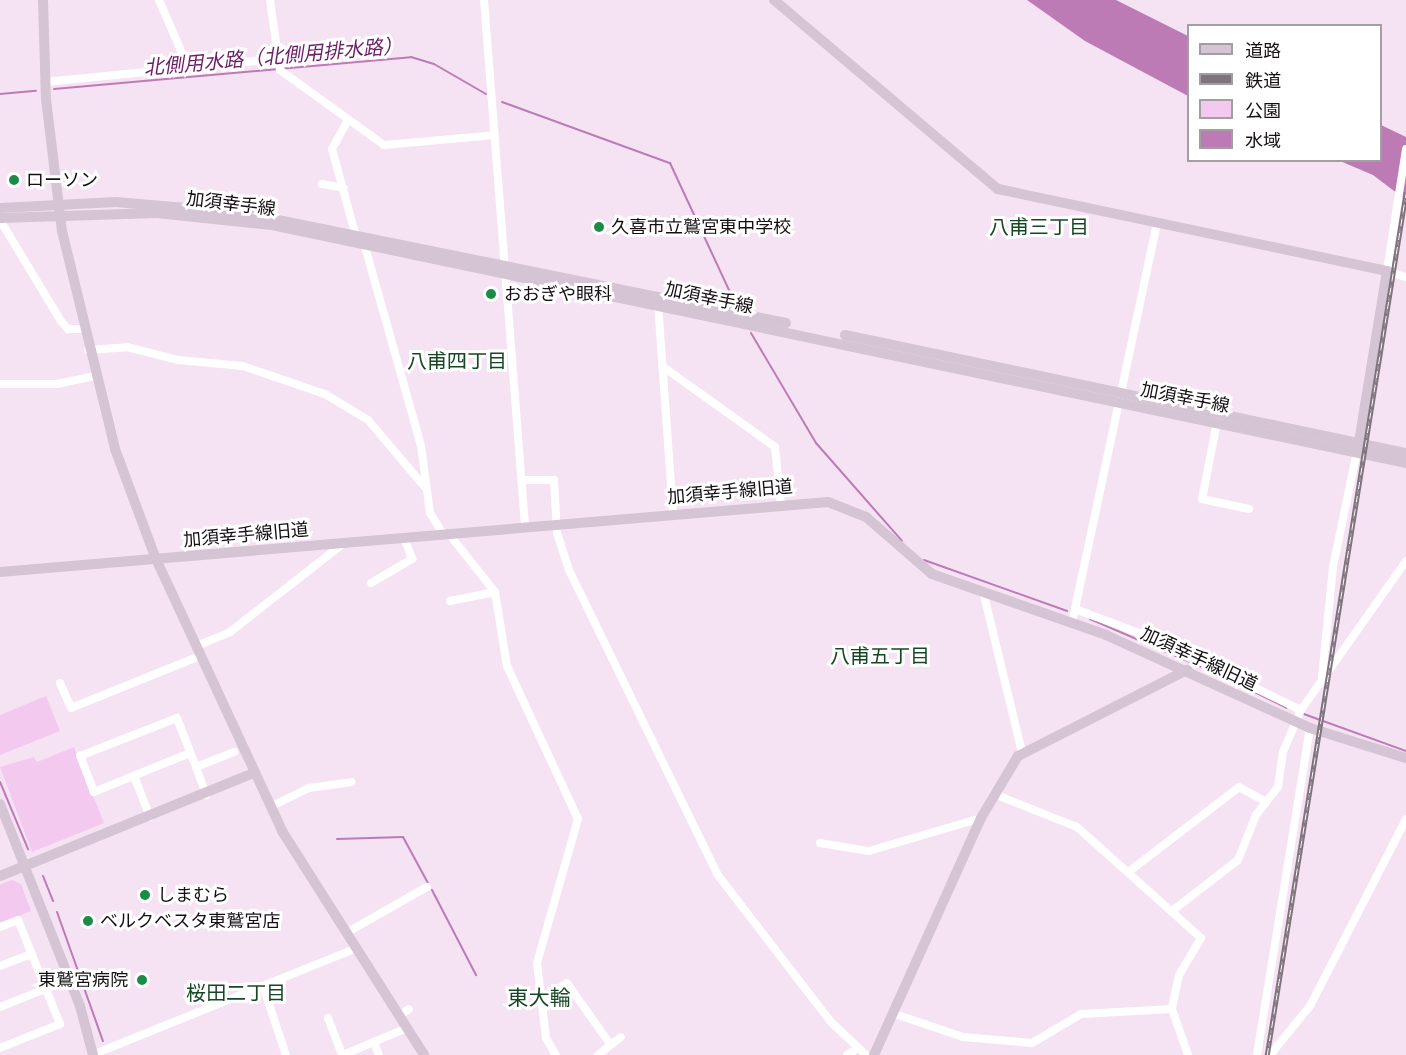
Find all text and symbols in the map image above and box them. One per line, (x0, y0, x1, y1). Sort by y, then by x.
legend (1187, 24, 1382, 162)
water label: 北側用水路（北側用排水路） (142, 33, 404, 79)
text: 道路 (1245, 38, 1281, 63)
text: 鉄道 (1245, 68, 1281, 93)
text: 公園 (1245, 98, 1281, 123)
text: 水域 (1245, 128, 1281, 153)
place label: ローソン (26, 169, 98, 191)
marker: ローソン (7, 173, 21, 187)
street label: 加須幸手線 (185, 188, 277, 220)
district label: 八甫三丁目 (989, 214, 1089, 238)
place label: 久喜市立鷲宮東中学校 (611, 216, 791, 238)
marker: 久喜市立鷲宮東中学校 (592, 220, 606, 234)
street label: 加須幸手線 (663, 278, 755, 318)
place label: おおぎや眼科 (504, 283, 612, 305)
marker: おおぎや眼科 (482, 285, 500, 303)
district label: 八甫四丁目 (407, 348, 507, 372)
street label: 加須幸手線 (1139, 379, 1231, 417)
street label: 加須幸手線旧道 (666, 476, 794, 508)
street label: 加須幸手線旧道 (182, 519, 310, 551)
street label: 加須幸手線旧道 (1137, 623, 1261, 695)
district label: 八甫五丁目 (830, 643, 930, 667)
place label: しまむら (157, 884, 229, 906)
marker: しまむら (138, 888, 152, 902)
place label: ベルクベスタ東鷲宮店 (100, 910, 280, 932)
marker: ベルクベスタ東鷲宮店 (81, 914, 95, 928)
place label: 東鷲宮病院 (38, 969, 128, 991)
marker: 東鷲宮病院 (133, 971, 151, 989)
district label: 桜田二丁目 (186, 980, 286, 1004)
district label: 東大輪 (508, 985, 570, 1011)

